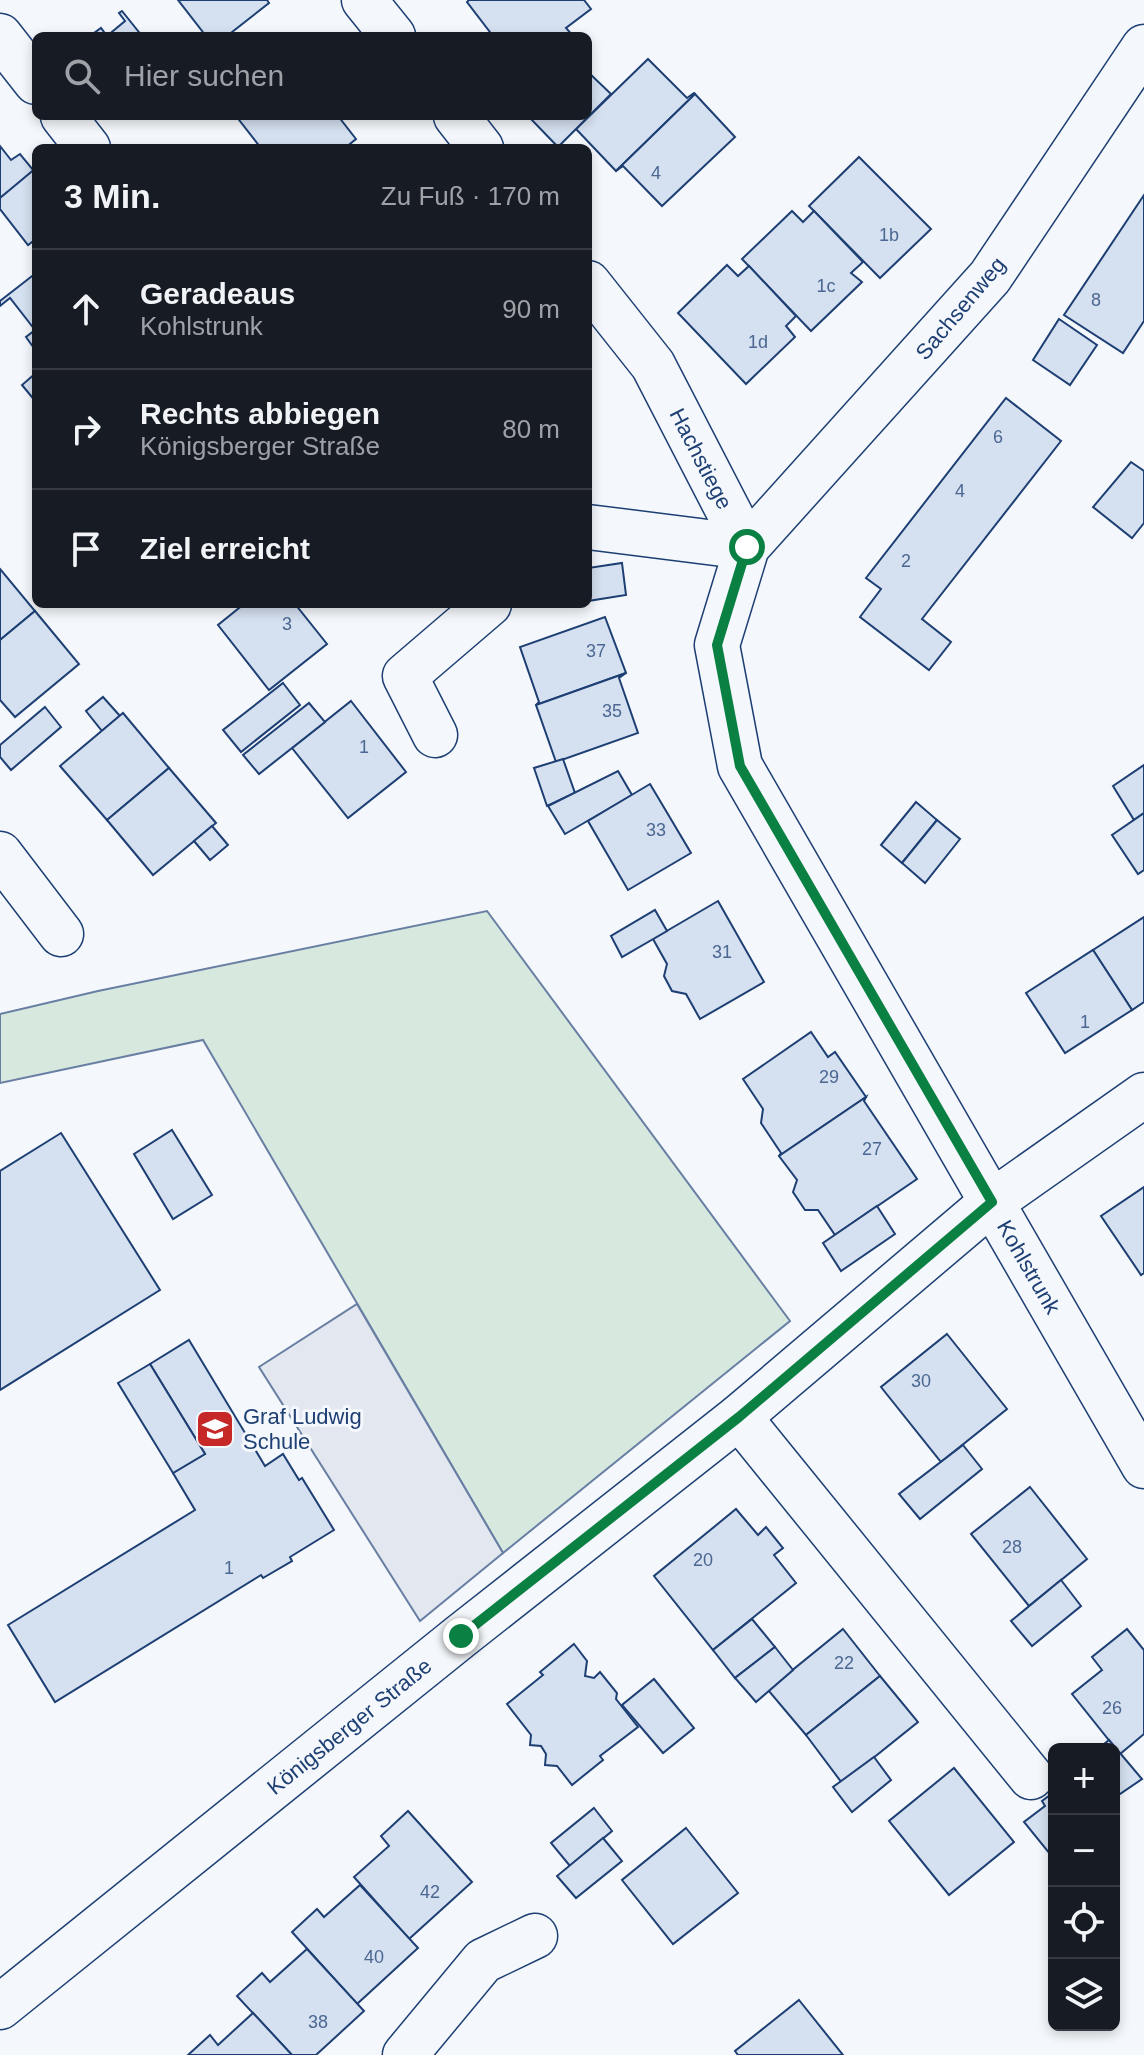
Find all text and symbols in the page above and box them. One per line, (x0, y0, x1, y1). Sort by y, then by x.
search box (32, 32, 592, 120)
icon: search (60, 54, 104, 98)
text: Hier suchen (124, 59, 284, 92)
house number: 4 (651, 163, 661, 183)
text: 3 Min. (64, 177, 160, 215)
text: Zu Fuß · 170 m (381, 181, 560, 211)
house number: 1b (879, 225, 899, 245)
street label: Sachsenweg (910, 252, 1010, 365)
house number: 1c (816, 276, 836, 296)
text: Geradeaus (140, 277, 295, 310)
icon: ahead (64, 287, 108, 331)
house number: 8 (1091, 290, 1101, 310)
text: 90 m (502, 294, 560, 324)
text: Kohlstrunk (140, 311, 263, 341)
house number: 1d (748, 332, 768, 352)
text: Rechts abbiegen (140, 397, 380, 430)
street label: Hachstiege (665, 404, 737, 514)
icon: right (64, 407, 108, 451)
text: 80 m (502, 414, 560, 444)
house number: 6 (993, 427, 1003, 447)
text: Königsberger Straße (140, 431, 380, 461)
house number: 4 (955, 481, 965, 501)
icon: arrive (64, 527, 108, 571)
route start (729, 529, 765, 565)
text: Ziel erreicht (140, 532, 310, 565)
house number: 2 (901, 551, 911, 571)
house number: 3 (282, 614, 292, 634)
house number: 37 (586, 641, 606, 661)
house number: 35 (602, 701, 622, 721)
house number: 1 (359, 737, 369, 757)
house number: 33 (646, 820, 666, 840)
house number: 31 (712, 942, 732, 962)
house number: 1 (1080, 1012, 1090, 1032)
house number: 29 (819, 1067, 839, 1087)
house number: 27 (862, 1139, 882, 1159)
street label: Kohlstrunk (992, 1216, 1066, 1319)
house number: 30 (911, 1371, 931, 1391)
place label: Graf Ludwig Schule (243, 1404, 362, 1454)
school or university icon: Graf Ludwig Schule (194, 1408, 236, 1450)
house number: 28 (1002, 1537, 1022, 1557)
house number: 20 (693, 1550, 713, 1570)
house number: 1 (224, 1558, 234, 1578)
route end (443, 1618, 479, 1654)
street label: Königsberger Straße (262, 1653, 436, 1800)
house number: 22 (834, 1653, 854, 1673)
house number: 26 (1102, 1698, 1122, 1718)
map controls (1048, 1743, 1120, 2031)
button: + (1048, 1743, 1120, 1815)
button: − (1048, 1815, 1120, 1887)
house number: 42 (420, 1882, 440, 1902)
button: locate (1048, 1887, 1120, 1959)
house number: 40 (364, 1947, 384, 1967)
button: layers (1048, 1959, 1120, 2031)
house number: 38 (308, 2012, 328, 2032)

